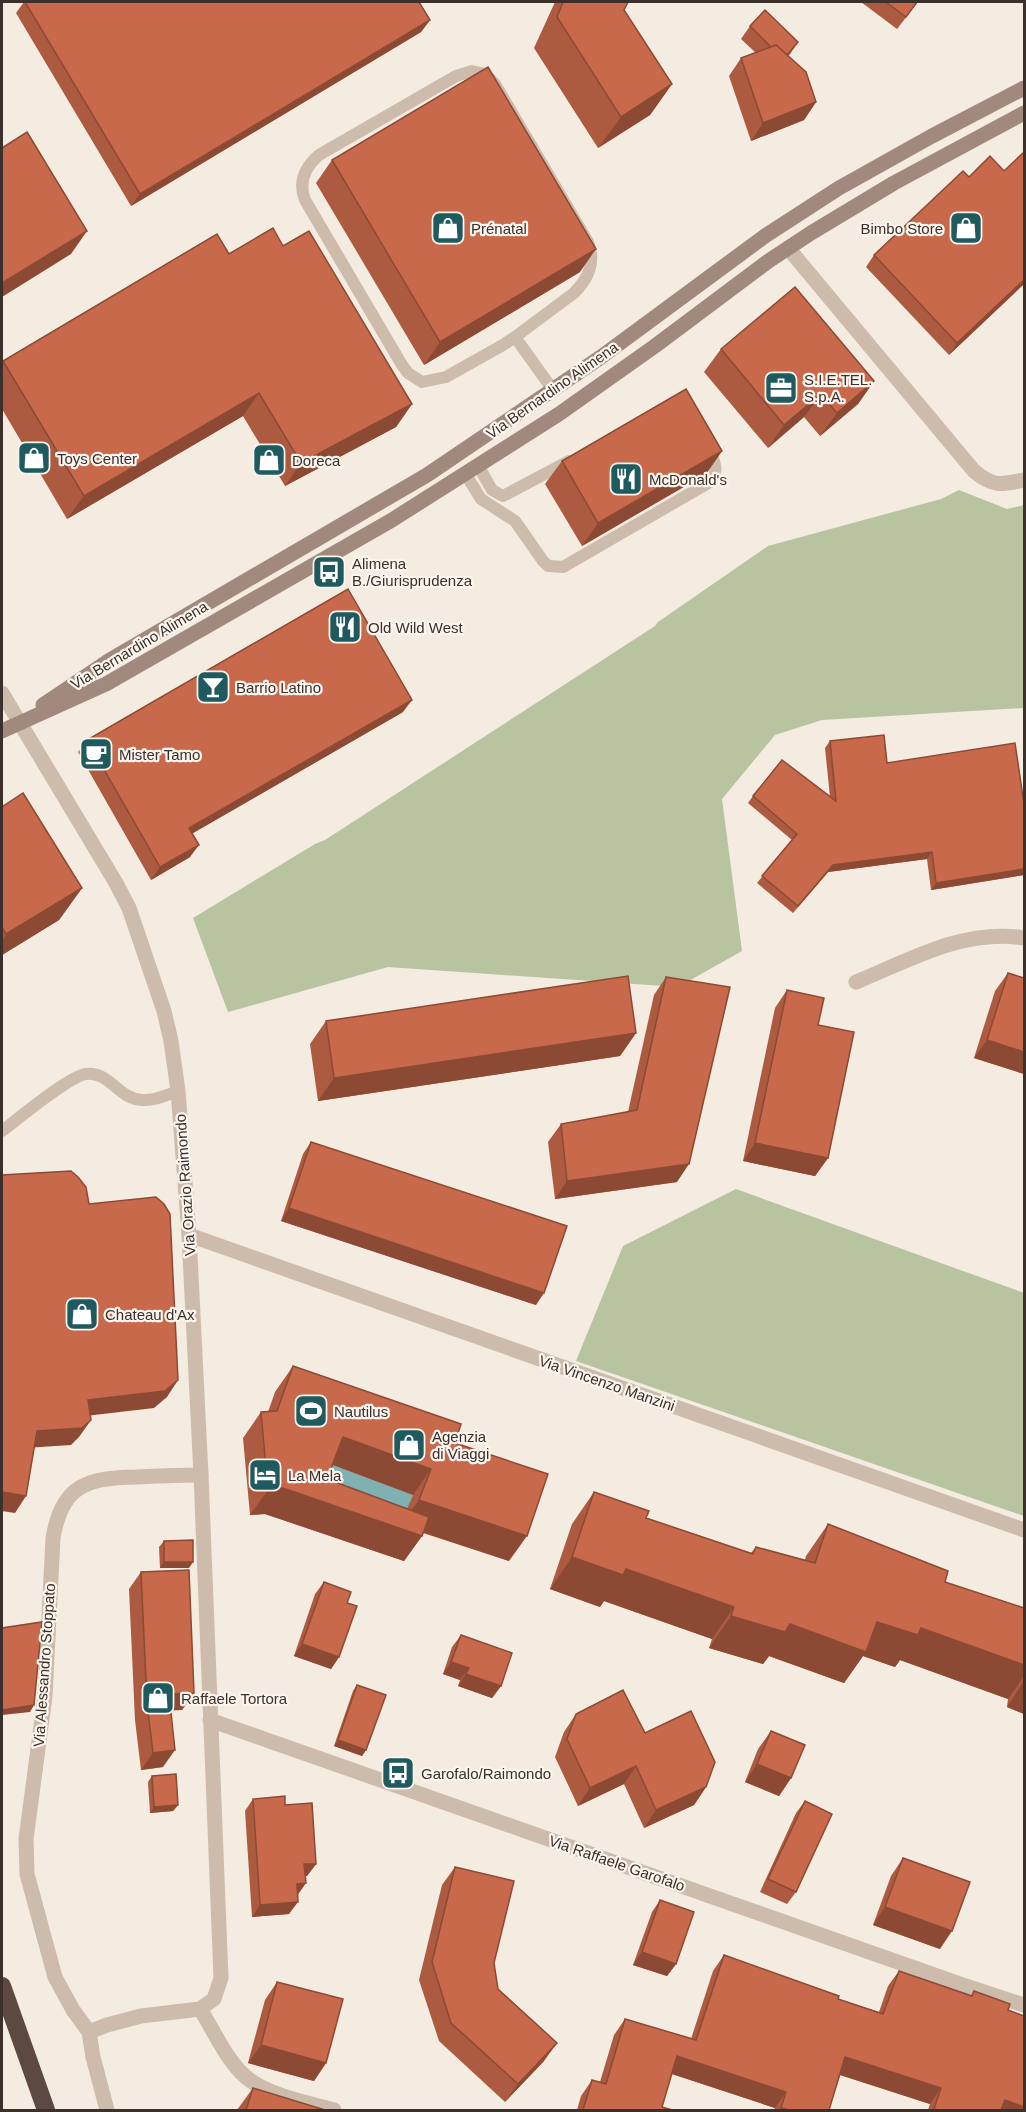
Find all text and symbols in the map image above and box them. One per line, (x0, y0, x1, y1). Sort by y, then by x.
shop icon: Prénatal (430, 210, 466, 246)
shop icon: Bimbo Store (948, 210, 984, 246)
place label: Prénatal (471, 220, 527, 237)
place label: Bimbo Store (860, 220, 943, 237)
street label: Via Bernardino Alimena (483, 338, 622, 442)
office icon: S.I.E.TEL. S.p.A. (763, 370, 799, 406)
place label: S.I.E.TEL. S.p.A. (804, 371, 872, 405)
shop icon: Toys Center (16, 440, 52, 476)
shop icon: Doreca (251, 442, 287, 478)
place label: Toys Center (57, 450, 137, 467)
place label: Doreca (292, 452, 341, 469)
restaurant icon: McDonald's (608, 461, 644, 497)
place label: McDonald's (649, 471, 727, 488)
bus stop icon: Alimena B./Giurisprudenza (311, 554, 347, 590)
place label: Alimena B./Giurisprudenza (352, 555, 473, 589)
street label: Via Bernardino Alimena (68, 597, 211, 693)
restaurant icon: Old Wild West (327, 609, 363, 645)
place label: Old Wild West (368, 619, 464, 636)
bar icon: Barrio Latino (195, 669, 231, 705)
place label: Barrio Latino (236, 679, 321, 696)
cafe icon: Mister Tamo (78, 736, 114, 772)
place label: Mister Tamo (119, 746, 200, 763)
street label: Via Orazio Raimondo (172, 1113, 198, 1257)
shop icon: Chateau d'Ax (64, 1296, 100, 1332)
place label: Chateau d'Ax (105, 1306, 195, 1323)
street label: Via Vincenzo Manzini (537, 1352, 677, 1414)
sports icon: Nautilus (293, 1393, 329, 1429)
place label: Nautilus (334, 1403, 388, 1420)
shop icon: Agenzia di Viaggi (391, 1427, 427, 1463)
place label: Agenzia di Viaggi (432, 1428, 489, 1462)
hotel icon: La Mela (247, 1457, 283, 1493)
place label: La Mela (288, 1467, 342, 1484)
street label: Via Alessandro Stoppato (30, 1583, 58, 1747)
shop icon: Raffaele Tortora (140, 1680, 176, 1716)
place label: Raffaele Tortora (181, 1690, 288, 1707)
bus stop icon: Garofalo/Raimondo (380, 1755, 416, 1791)
place label: Garofalo/Raimondo (421, 1765, 551, 1782)
street label: Via Raffaele Garofalo (547, 1832, 687, 1894)

